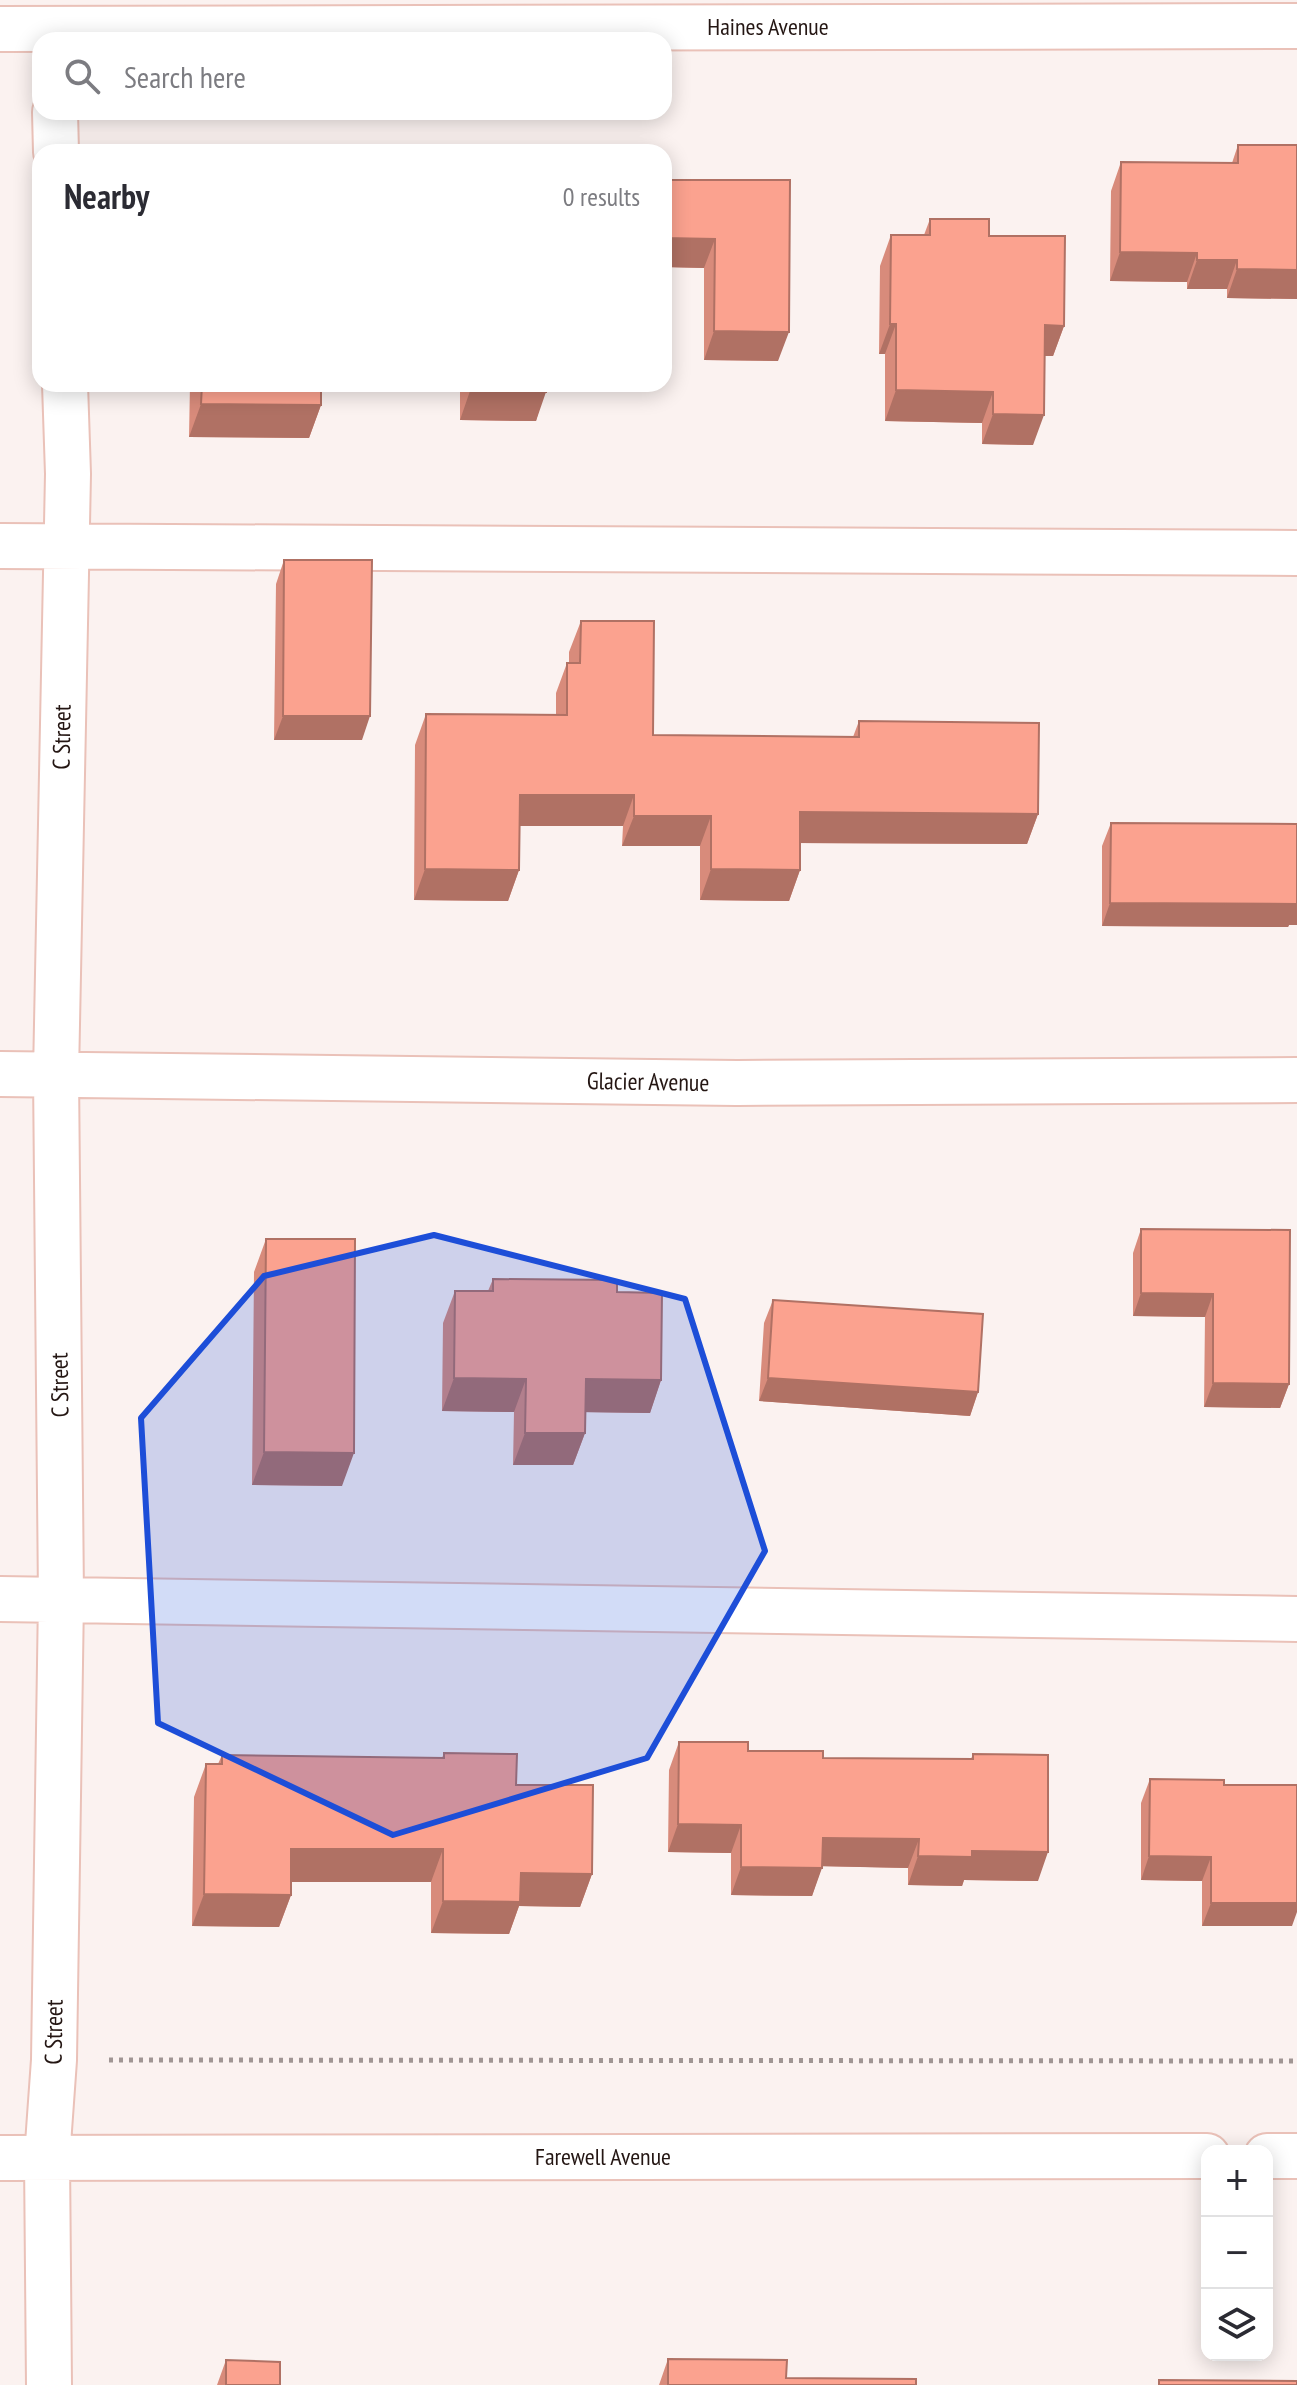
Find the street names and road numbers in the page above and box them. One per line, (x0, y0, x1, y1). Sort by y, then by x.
street label: Haines Avenue (707, 11, 829, 42)
street label: C Street (45, 704, 78, 770)
street label: Glacier Avenue (587, 1065, 709, 1098)
street label: C Street (43, 1352, 76, 1418)
street label: C Street (37, 1999, 70, 2065)
street label: Farewell Avenue (535, 2141, 671, 2172)

